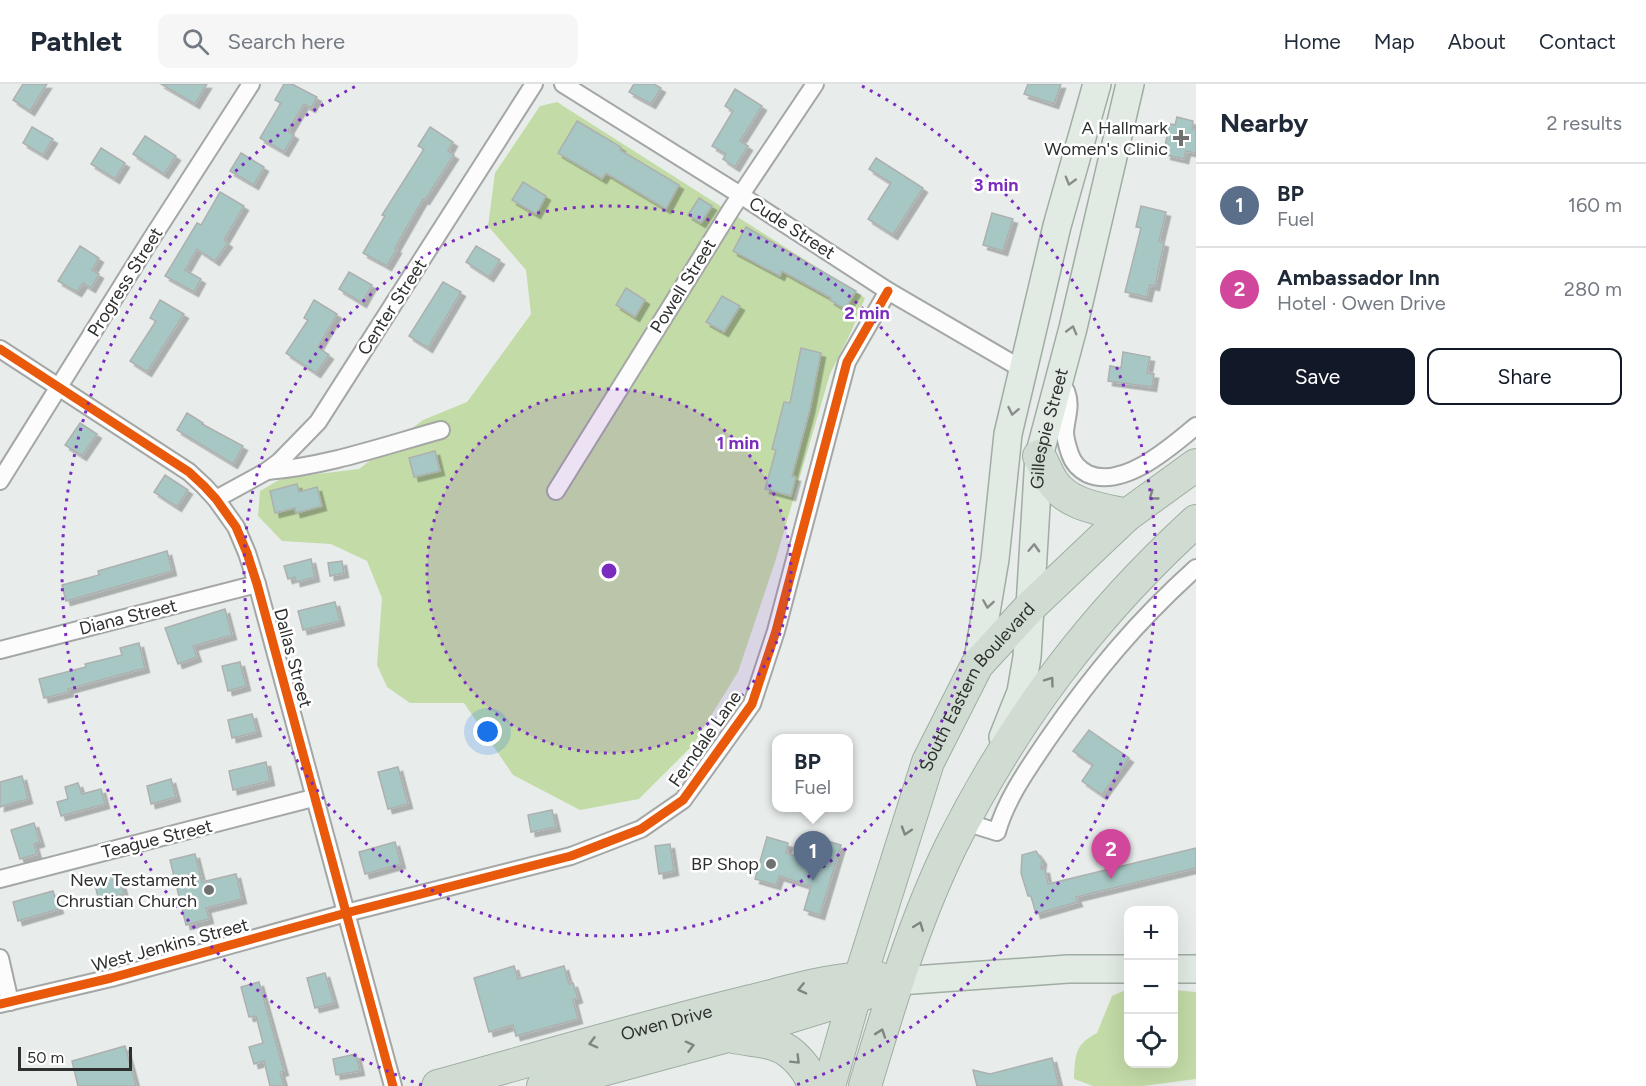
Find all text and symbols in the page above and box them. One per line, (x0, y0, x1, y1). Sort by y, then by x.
search box (158, 14, 578, 68)
text: Pathlet (30, 24, 122, 58)
icon: search (179, 25, 212, 58)
text: Search here (227, 28, 345, 55)
text: Home (1284, 29, 1341, 54)
text: Map (1374, 29, 1415, 54)
text: About (1448, 29, 1506, 54)
text: Contact (1539, 29, 1616, 54)
text: Nearby (1220, 107, 1308, 139)
text: 2 results (1546, 111, 1622, 135)
place label: A Hallmark Women's Clinic (1044, 117, 1168, 160)
marker: A Hallmark Women's Clinic (1172, 129, 1190, 147)
text: 3 min (974, 174, 1018, 196)
one-way arrow (1065, 175, 1077, 186)
text: BP (1277, 180, 1304, 207)
street label: Cude Street (745, 192, 839, 264)
text: 1 (1235, 193, 1244, 217)
text: 160 m (1568, 193, 1622, 217)
text: Fuel (1277, 207, 1314, 231)
street label: Progress Street (83, 223, 168, 341)
street label: Powell Street (645, 235, 721, 337)
street label: Center Street (353, 255, 431, 359)
text: Ambassador Inn (1277, 264, 1440, 291)
text: 2 (1234, 277, 1245, 301)
text: 280 m (1564, 277, 1622, 301)
text: Hotel · Owen Drive (1277, 291, 1446, 315)
text: 2 min (844, 302, 890, 324)
one-way arrow (1065, 325, 1077, 336)
button: Save (1220, 348, 1415, 405)
button: Share (1427, 348, 1622, 405)
street label: Gillespie Street (1026, 366, 1073, 490)
one-way arrow (1007, 406, 1020, 416)
text: 1 min (717, 432, 759, 454)
one-way arrow (1149, 489, 1160, 500)
one-way arrow (1027, 543, 1040, 552)
centre of rings (599, 561, 619, 581)
street label: Diana Street (77, 594, 179, 640)
street label: South Eastern Boulevard (915, 598, 1040, 774)
one-way arrow (982, 599, 995, 609)
street label: Dallas Street (269, 606, 317, 710)
one-way arrow (1043, 677, 1054, 688)
street label: Ferndale Lane (664, 687, 746, 791)
your location (473, 717, 502, 746)
popup (772, 734, 853, 812)
text: BP (794, 748, 821, 775)
text: Fuel (794, 775, 831, 799)
street label: Teague Street (99, 815, 215, 863)
one-way arrow (901, 825, 914, 836)
pin: 2 (1092, 830, 1130, 879)
pin: 1 (794, 832, 832, 881)
place label: BP Shop (691, 853, 759, 875)
marker: BP Shop (764, 857, 778, 871)
place label: New Testament Chrustian Church (56, 869, 197, 912)
marker: New Testament Chrustian Church (202, 883, 216, 897)
map controls (1124, 906, 1178, 1068)
button: + (1124, 906, 1178, 960)
street label: West Jenkins Street (89, 913, 251, 977)
one-way arrow (912, 921, 924, 932)
button: − (1124, 960, 1178, 1014)
one-way arrow (797, 982, 807, 995)
street label: Owen Drive (618, 1000, 715, 1045)
button: locate (1124, 1014, 1178, 1068)
one-way arrow (874, 1028, 887, 1039)
one-way arrow (588, 1036, 599, 1048)
one-way arrow (684, 1041, 695, 1053)
scale bar (18, 1044, 132, 1072)
text: 50 m (27, 1048, 64, 1067)
one-way arrow (788, 1052, 799, 1063)

